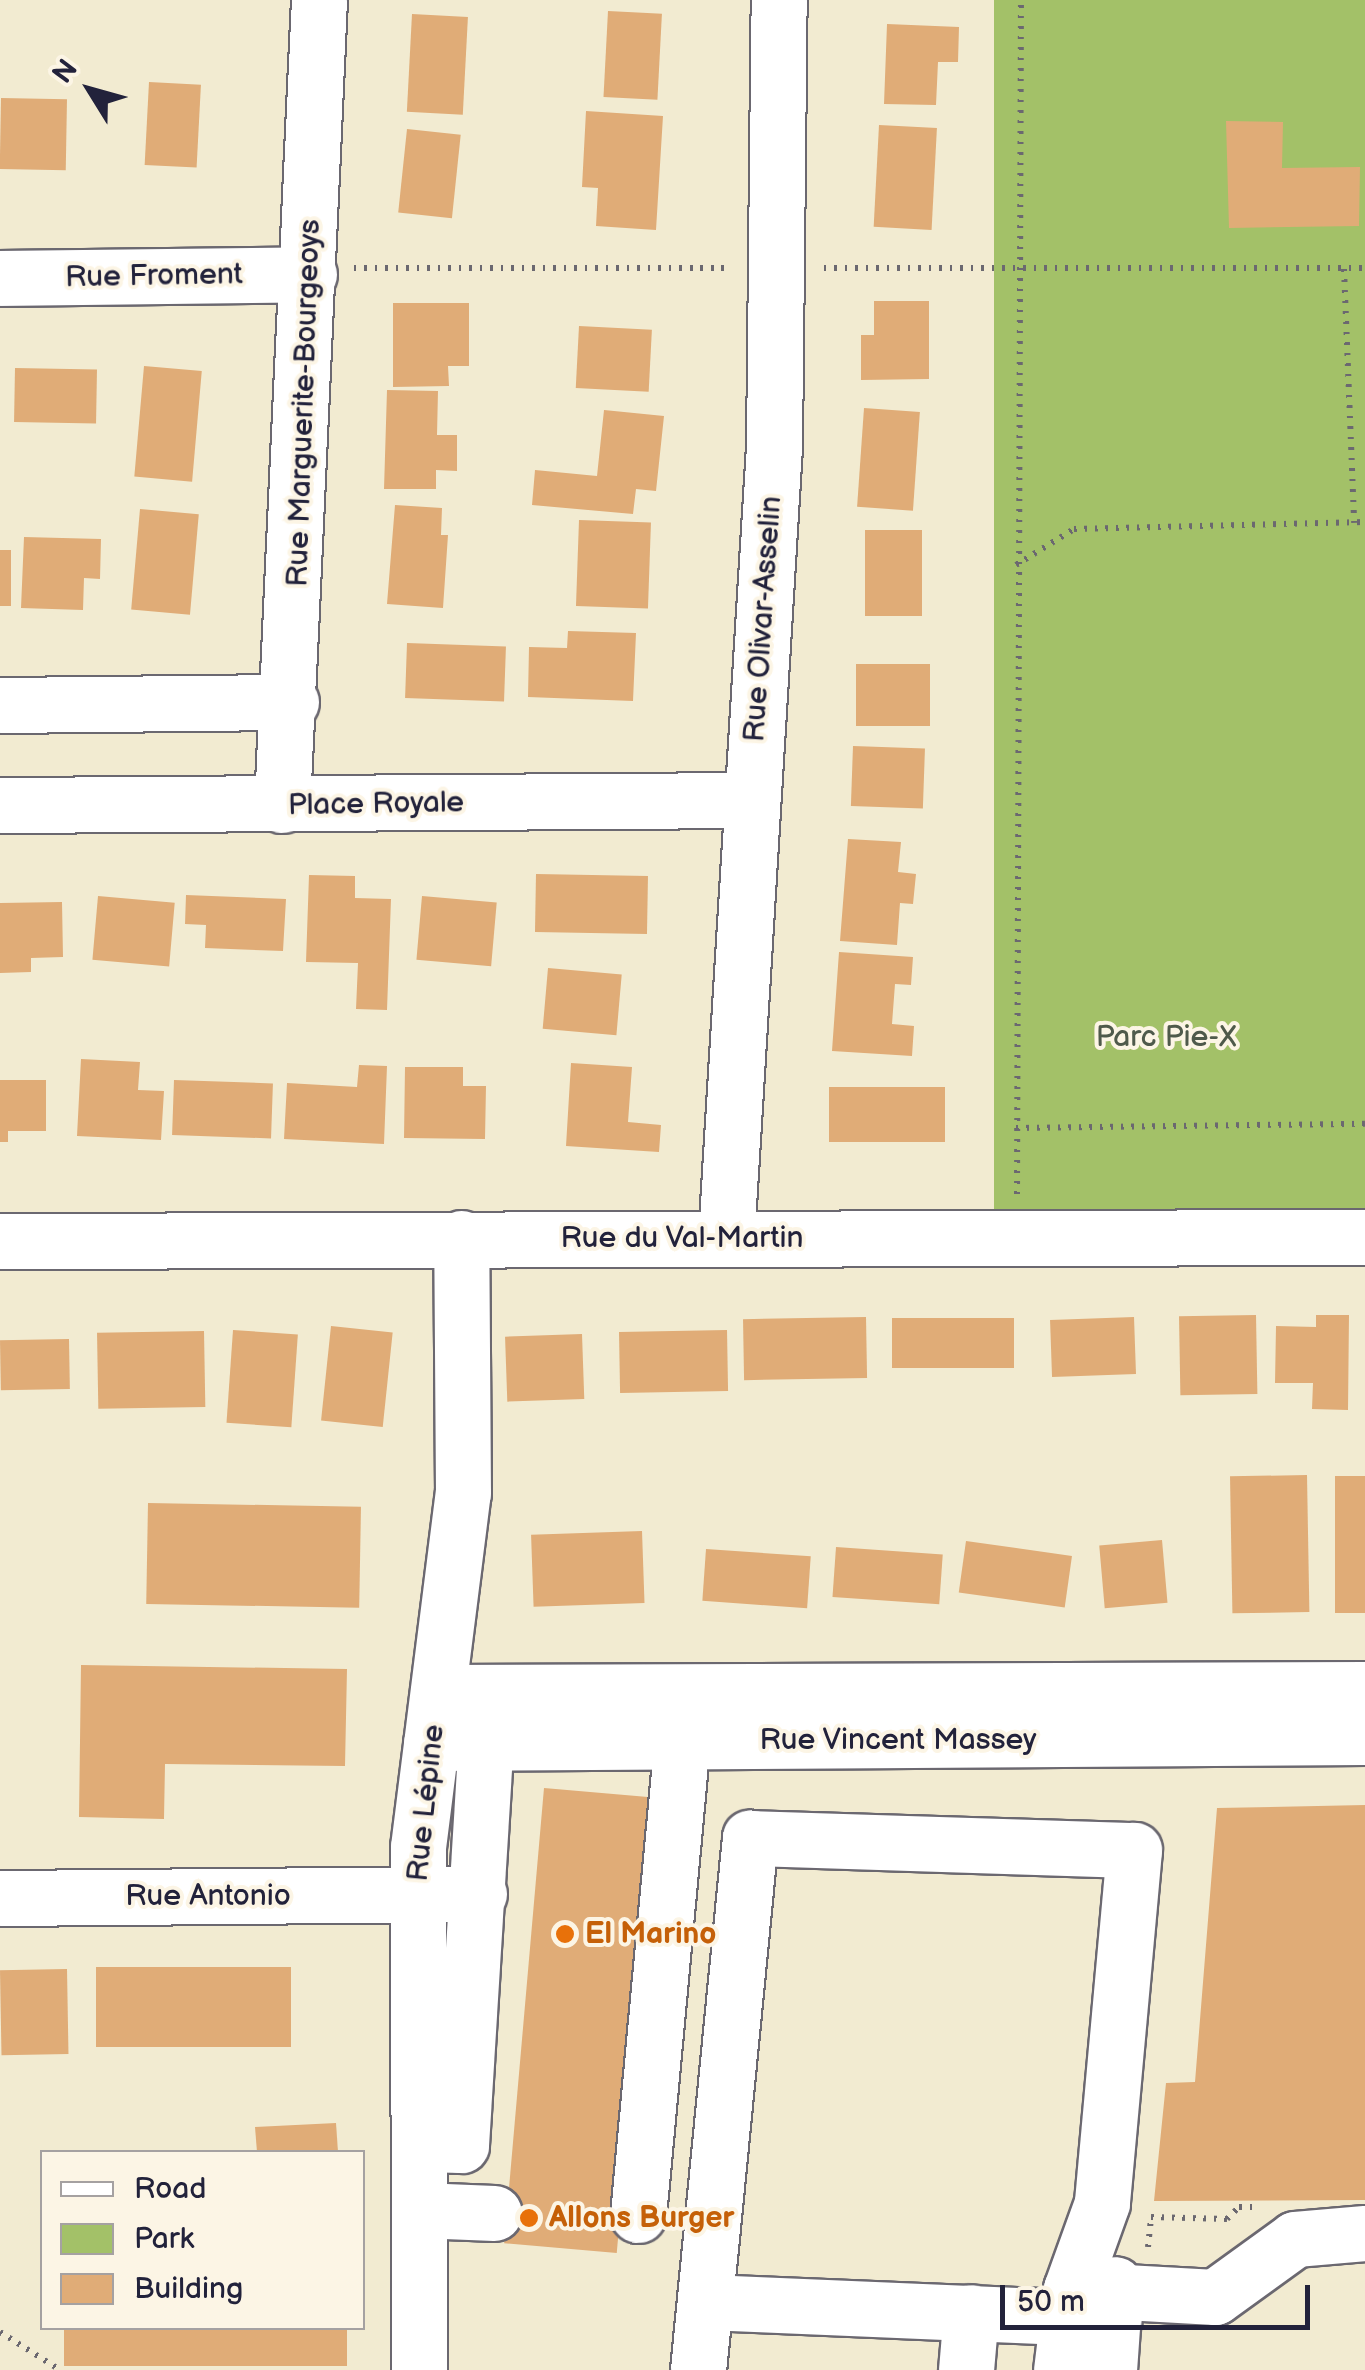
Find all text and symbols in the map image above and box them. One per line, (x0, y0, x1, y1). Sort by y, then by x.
north arrow (40, 40, 140, 140)
text: N (46, 53, 85, 90)
street label: Rue Marguerite-Bourgeoys (280, 219, 328, 587)
street label: Rue Froment (65, 256, 243, 296)
street label: Rue Olivar-Asselin (736, 495, 790, 743)
street label: Place Royale (288, 784, 464, 824)
park label: Parc Pie-X (1096, 1019, 1236, 1055)
street label: Rue du Val-Martin (560, 1220, 804, 1256)
street label: Rue Vincent Massey (759, 1722, 1037, 1758)
street label: Rue Lépine (400, 1723, 452, 1883)
street label: Rue Antonio (125, 1878, 291, 1914)
place label: El Marino (585, 1916, 716, 1952)
marker: El Marino (554, 1923, 576, 1945)
legend (40, 2150, 365, 2330)
text: Road (134, 2171, 207, 2207)
place label: Allons Burger (549, 2200, 735, 2236)
marker: Allons Burger (518, 2207, 540, 2229)
text: Park (134, 2221, 194, 2257)
scale bar (1005, 2265, 1315, 2327)
text: Building (134, 2271, 243, 2307)
text: 50 m (1017, 2284, 1085, 2320)

